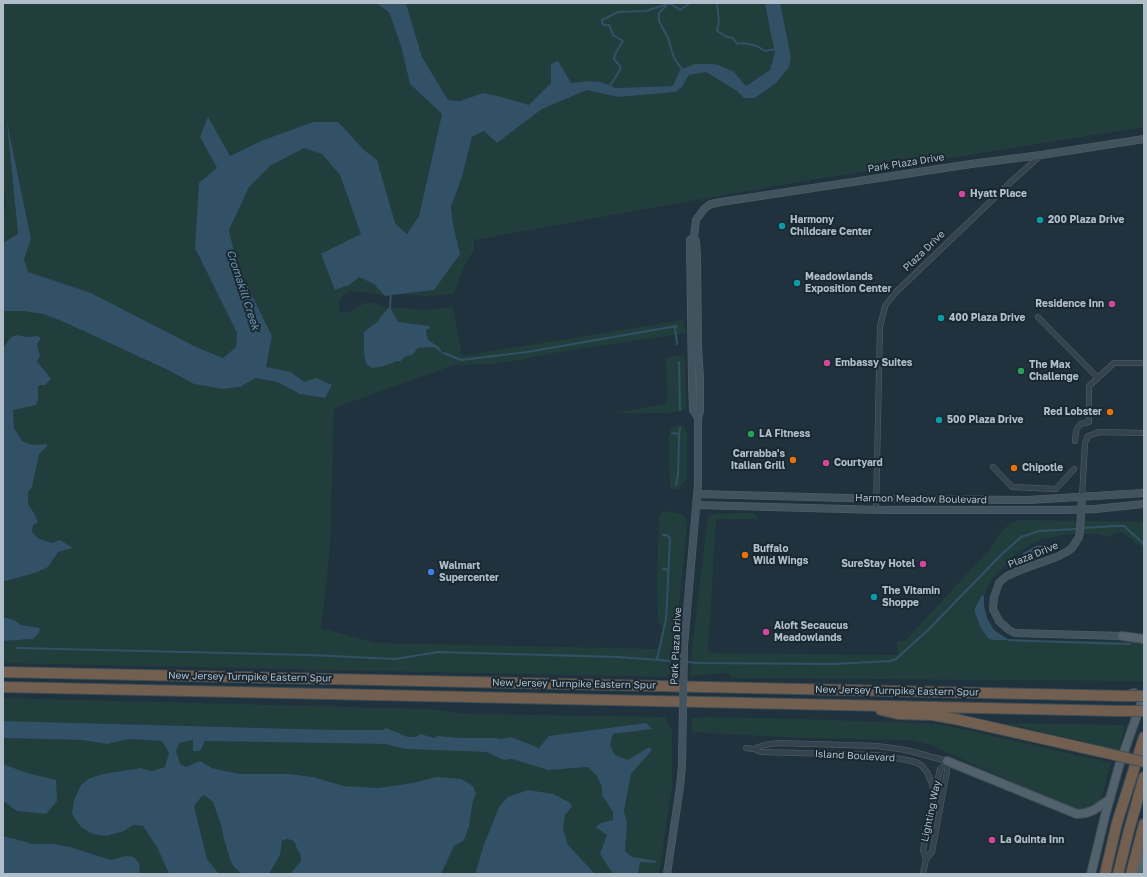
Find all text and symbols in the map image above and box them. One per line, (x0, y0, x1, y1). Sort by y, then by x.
street label: Park Plaza Drive (867, 151, 945, 175)
place label: Hyatt Place (970, 188, 1027, 200)
marker: Hyatt Place (957, 189, 967, 199)
place label: Harmony Childcare Center (790, 214, 872, 238)
place label: 200 Plaza Drive (1048, 214, 1124, 226)
marker: 200 Plaza Drive (1035, 215, 1045, 225)
marker: Harmony Childcare Center (777, 221, 787, 231)
street label: Plaza Drive (901, 228, 947, 274)
water label: Cromakill Creek (224, 248, 262, 332)
place label: Meadowlands Exposition Center (805, 271, 892, 294)
marker: Meadowlands Exposition Center (792, 278, 802, 288)
place label: Residence Inn (1035, 298, 1104, 310)
marker: Residence Inn (1107, 299, 1117, 309)
place label: 400 Plaza Drive (949, 312, 1025, 324)
marker: 400 Plaza Drive (936, 313, 946, 323)
place label: Embassy Suites (835, 357, 912, 369)
marker: Embassy Suites (822, 358, 832, 368)
place label: The Max Challenge (1029, 359, 1079, 382)
marker: The Max Challenge (1016, 366, 1026, 376)
place label: Red Lobster (1043, 406, 1102, 418)
marker: Red Lobster (1105, 407, 1115, 417)
place label: 500 Plaza Drive (947, 414, 1023, 426)
marker: 500 Plaza Drive (934, 415, 944, 425)
place label: LA Fitness (759, 428, 810, 440)
marker: LA Fitness (746, 429, 756, 439)
place label: Carrabba's Italian Grill (731, 448, 785, 472)
marker: Carrabba's Italian Grill (788, 455, 798, 465)
place label: Courtyard (834, 457, 883, 469)
marker: Courtyard (821, 458, 831, 468)
place label: Chipotle (1022, 462, 1063, 474)
marker: Chipotle (1009, 463, 1019, 473)
street label: Harmon Meadow Boulevard (855, 492, 987, 506)
street label: Plaza Drive (1006, 539, 1060, 571)
place label: Buffalo Wild Wings (753, 543, 808, 566)
marker: Buffalo Wild Wings (740, 550, 750, 560)
place label: SureStay Hotel (841, 558, 915, 570)
marker: SureStay Hotel (918, 559, 928, 569)
place label: Walmart Supercenter (439, 560, 499, 584)
marker: Walmart Supercenter (426, 567, 436, 577)
place label: The Vitamin Shoppe (882, 585, 940, 608)
marker: The Vitamin Shoppe (869, 592, 879, 602)
street label: Park Plaza Drive (668, 607, 684, 685)
place label: Aloft Secaucus Meadowlands (774, 620, 848, 644)
marker: Aloft Secaucus Meadowlands (761, 627, 771, 637)
street label: New Jersey Turnpike Eastern Spur (168, 670, 332, 684)
street label: New Jersey Turnpike Eastern Spur (492, 677, 656, 691)
street label: New Jersey Turnpike Eastern Spur (815, 684, 979, 698)
street label: Island Boulevard (815, 748, 895, 764)
street label: Lighting Way (919, 779, 943, 843)
place label: La Quinta Inn (1000, 834, 1064, 846)
marker: La Quinta Inn (987, 835, 997, 845)

